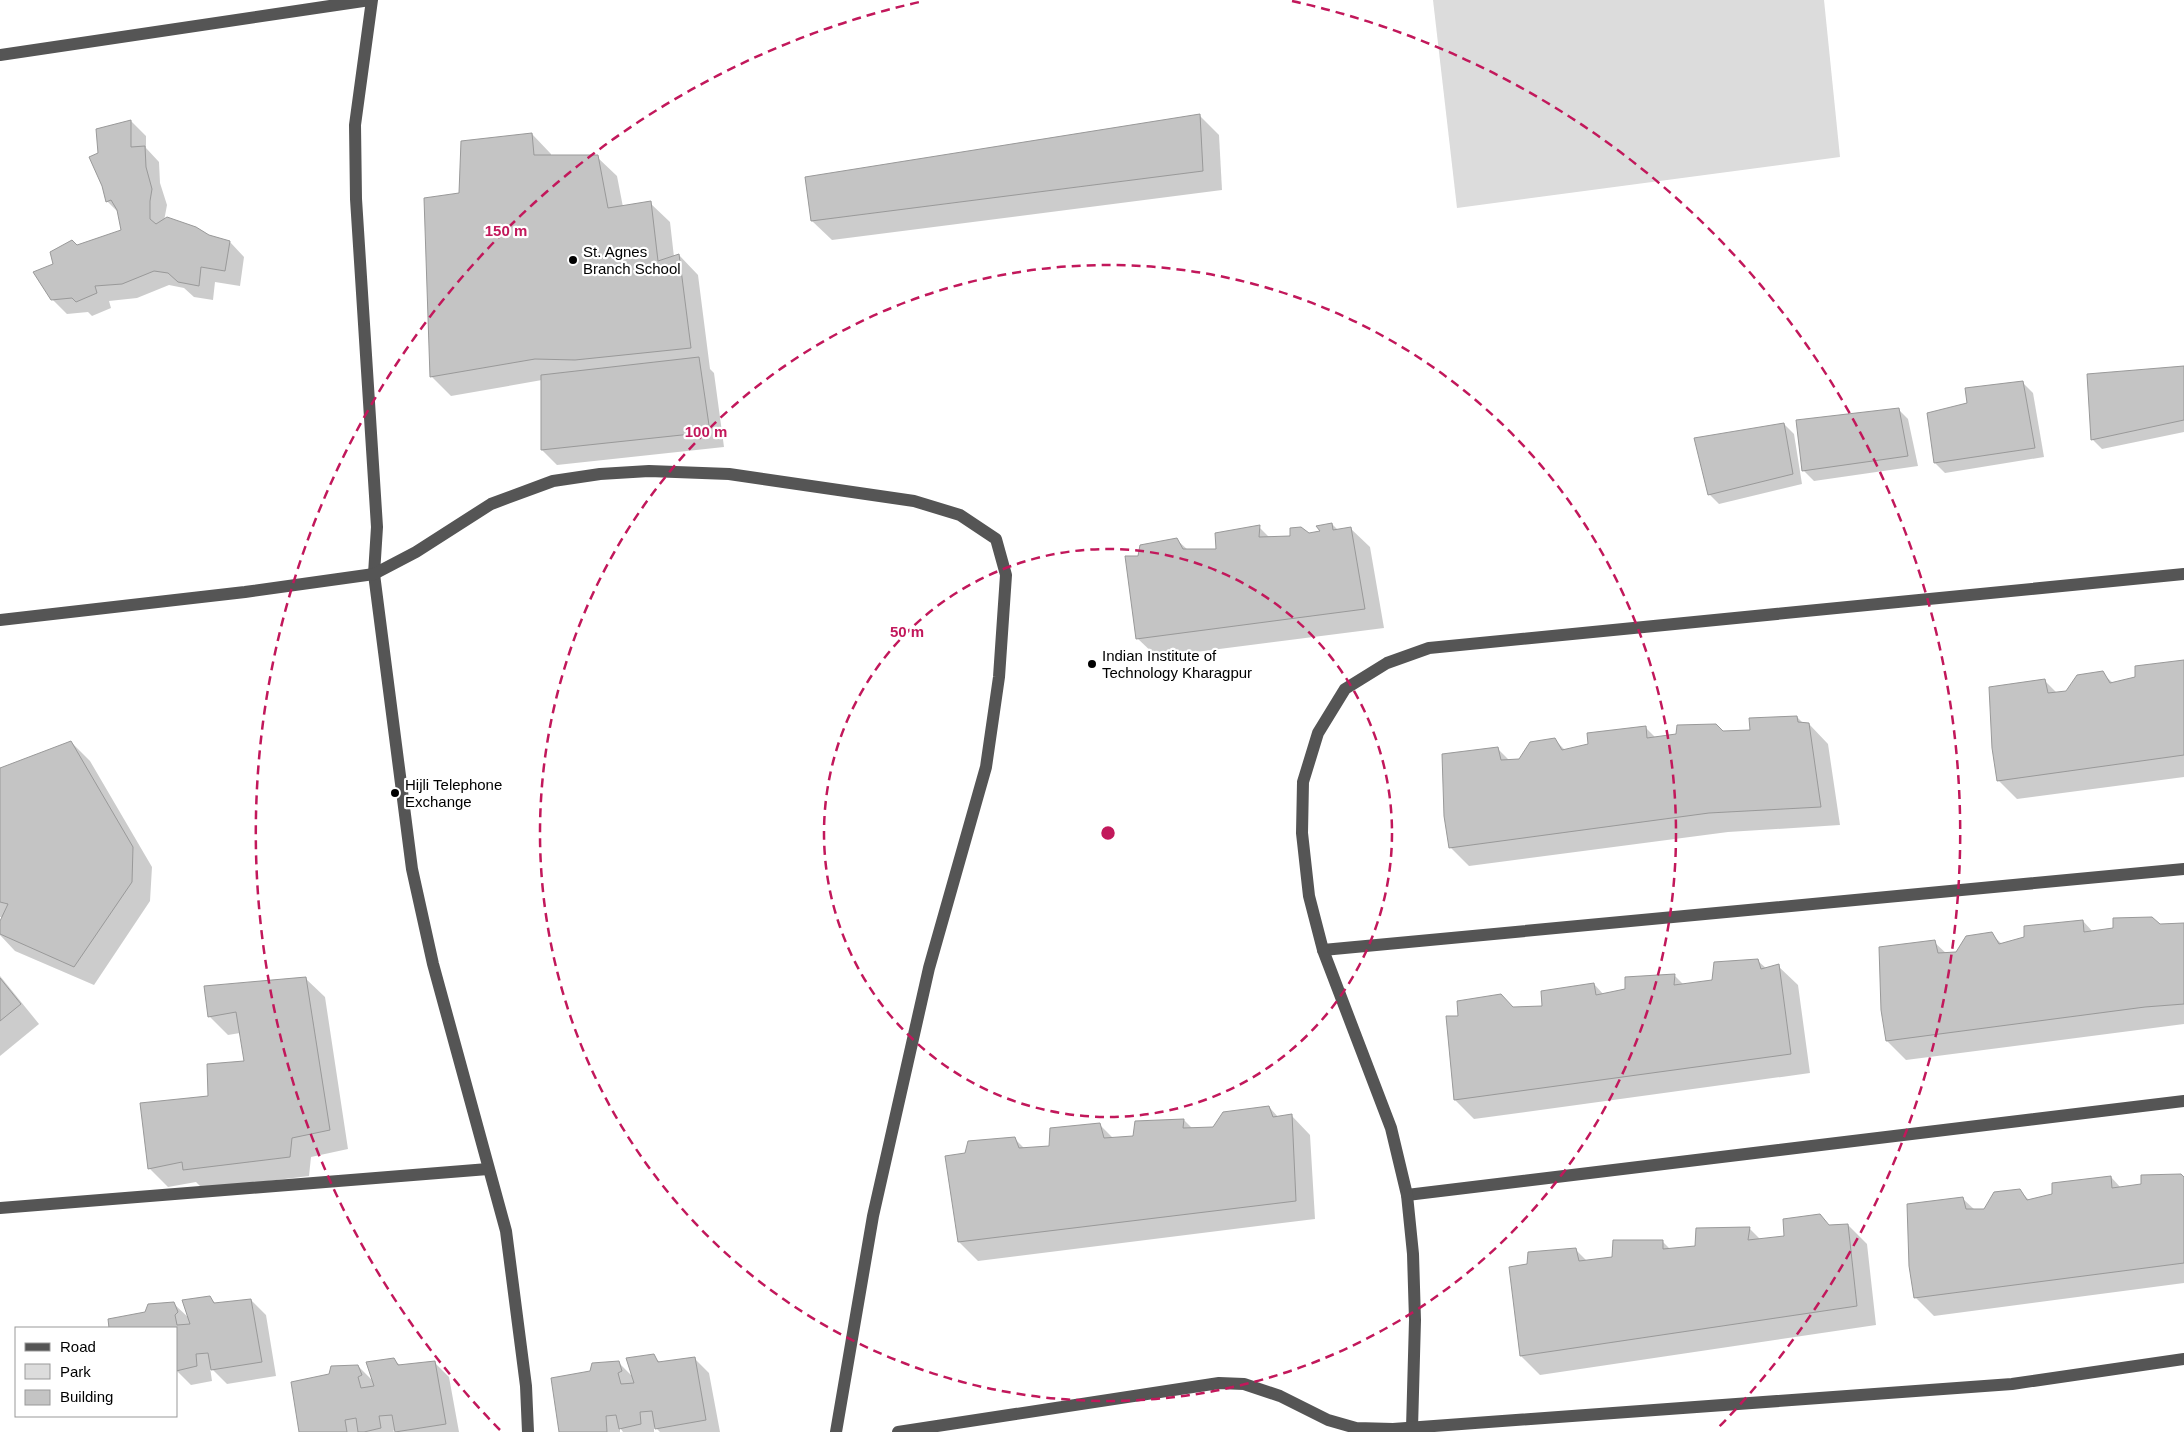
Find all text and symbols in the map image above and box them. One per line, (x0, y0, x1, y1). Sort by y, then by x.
text: 150 m (485, 222, 527, 239)
place label: St. Agnes Branch School (583, 243, 681, 277)
marker: St. Agnes Branch School (567, 254, 579, 266)
text: 100 m (685, 423, 727, 440)
text: 50 m (890, 623, 924, 640)
place label: Indian Institute of Technology Kharagpur (1102, 647, 1252, 681)
marker: Indian Institute of Technology Kharagpur (1086, 658, 1098, 670)
place label: Hijli Telephone Exchange (405, 776, 502, 810)
marker: Hijli Telephone Exchange (389, 787, 401, 799)
centre of rings (1099, 824, 1117, 842)
legend (15, 1327, 178, 1417)
text: Road (60, 1338, 96, 1355)
text: Park (60, 1363, 91, 1380)
text: Building (60, 1388, 113, 1405)

